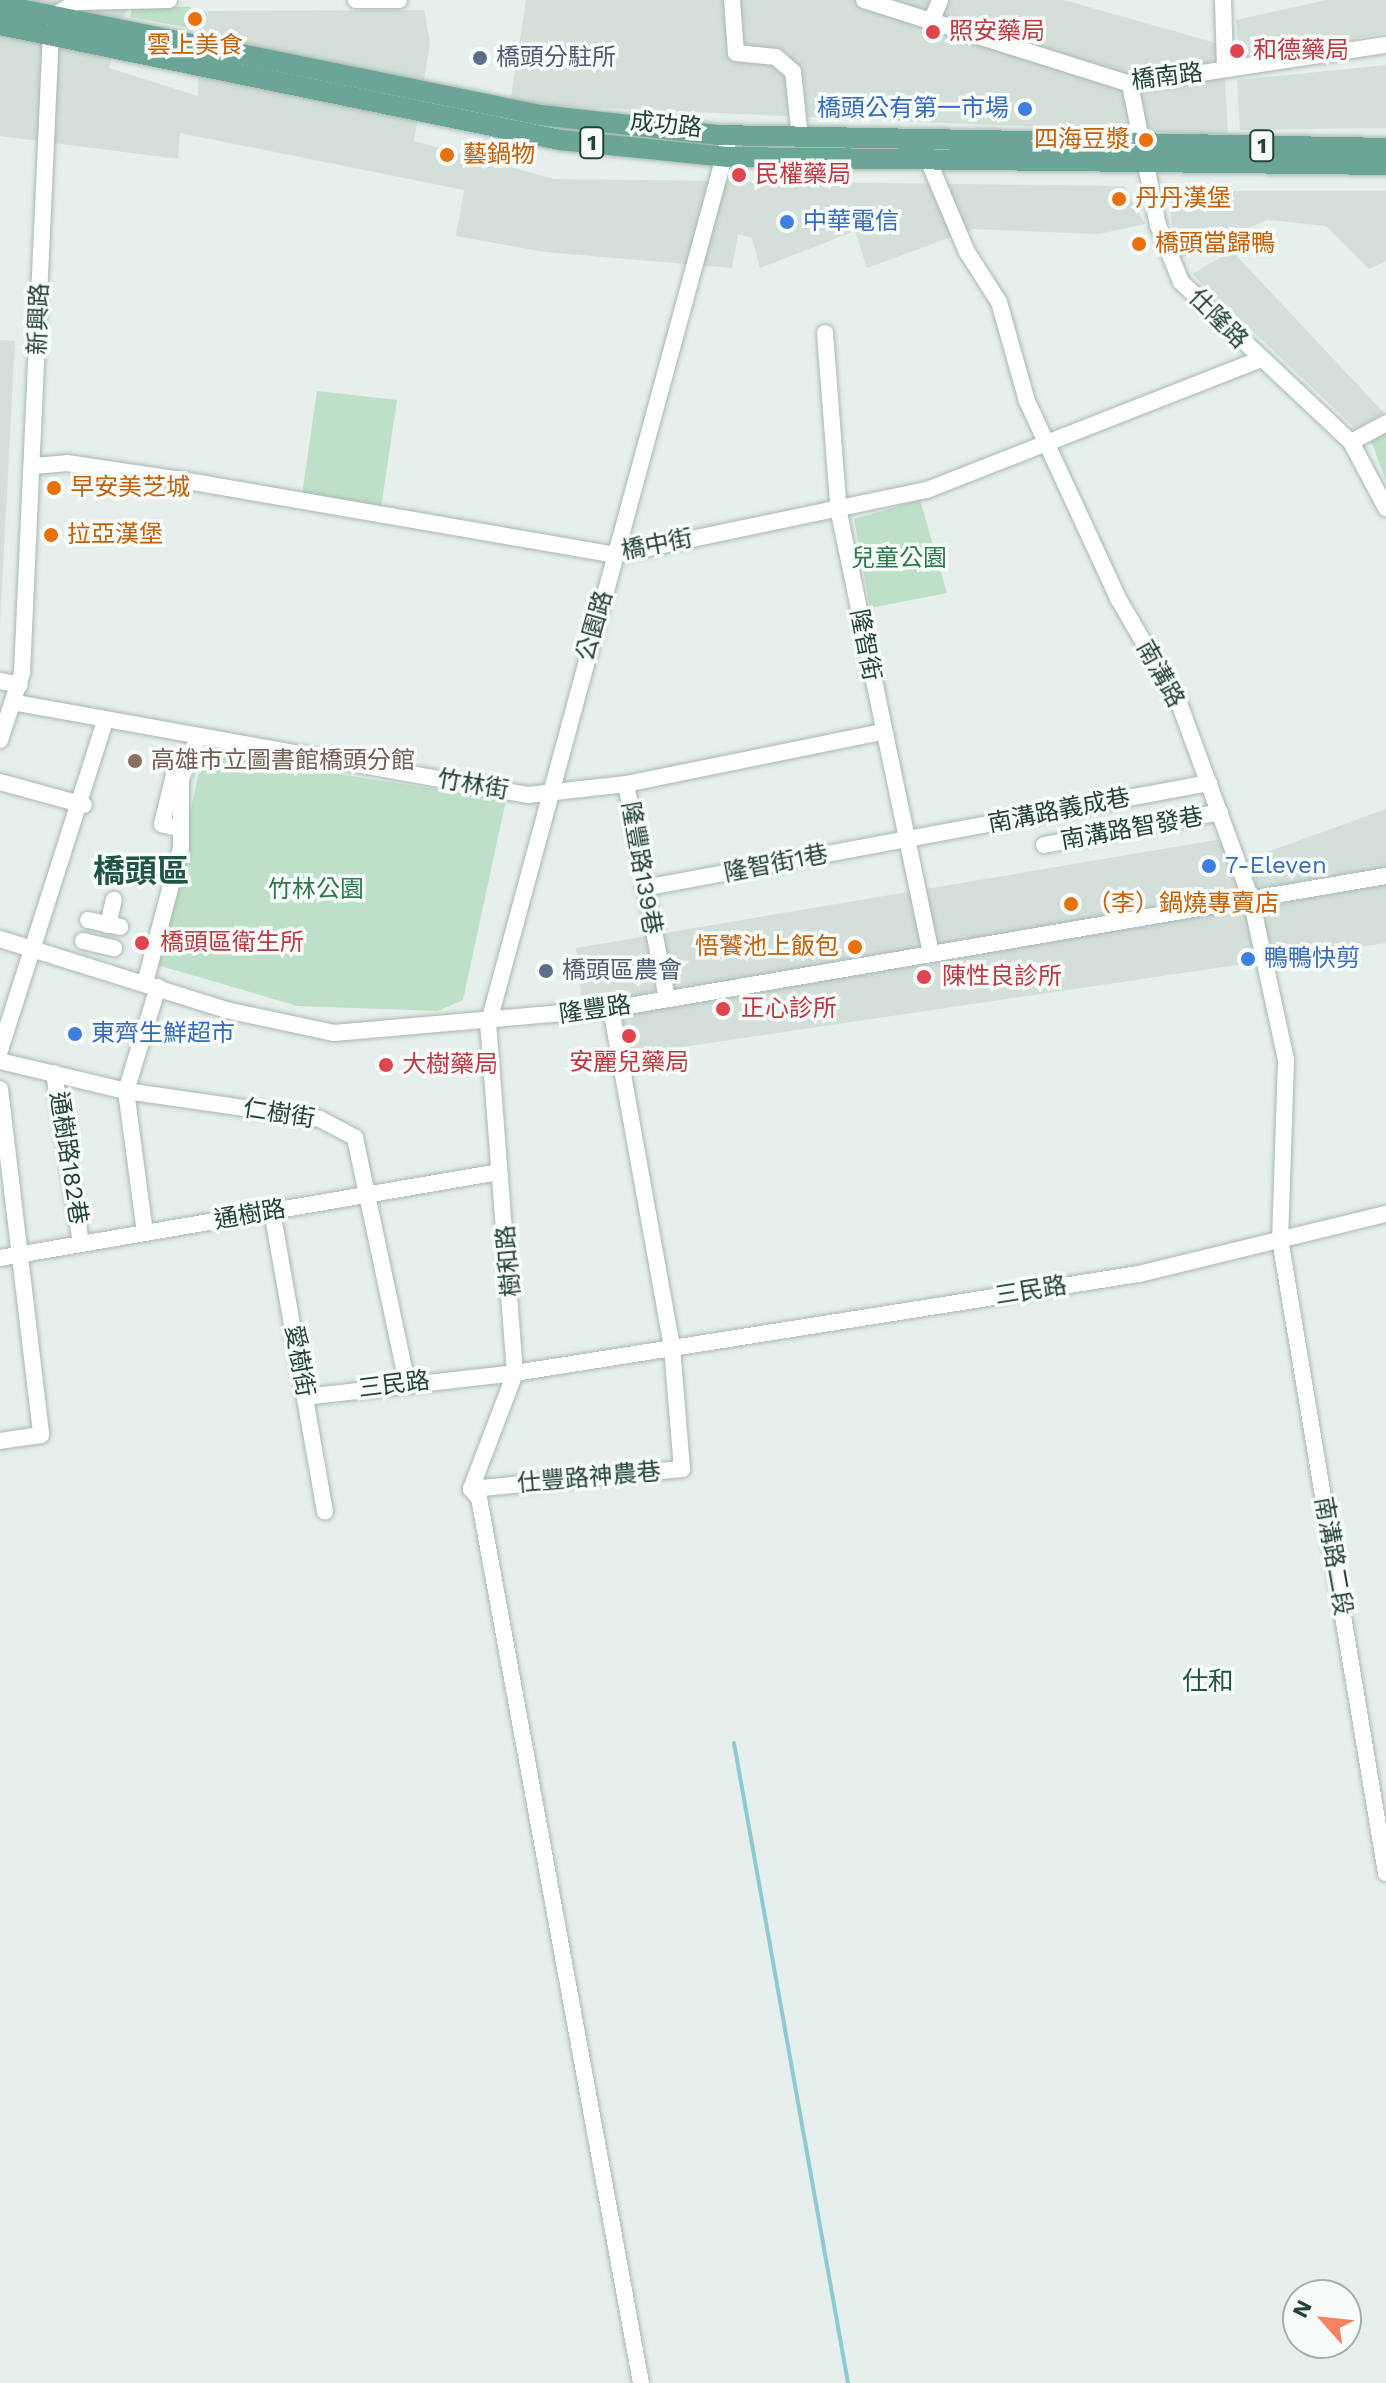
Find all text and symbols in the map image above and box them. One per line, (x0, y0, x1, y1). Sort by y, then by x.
marker: 雲上美食 (186, 10, 204, 28)
place label: 照安藥局 (949, 18, 1045, 46)
marker: 照安藥局 (924, 23, 942, 41)
place label: 雲上美食 (147, 32, 243, 60)
place label: 和德藥局 (1253, 37, 1349, 65)
marker: 和德藥局 (1228, 42, 1246, 60)
place label: 橋頭分駐所 (496, 44, 616, 72)
marker: 橋頭分駐所 (471, 49, 489, 67)
street label: 橋南路 (1130, 58, 1204, 96)
place label: 橋頭公有第一市場 (817, 95, 1009, 123)
marker: 橋頭公有第一市場 (1016, 100, 1034, 118)
street label: 成功路 (629, 107, 703, 143)
road number: 1 (578, 125, 606, 161)
place label: 四海豆漿 (1034, 126, 1130, 154)
road number: 1 (1248, 128, 1276, 164)
marker: 四海豆漿 (1137, 131, 1155, 149)
place label: 藝鍋物 (463, 141, 535, 169)
marker: 藝鍋物 (438, 146, 456, 164)
place label: 民權藥局 (755, 161, 851, 189)
marker: 民權藥局 (730, 166, 748, 184)
place label: 丹丹漢堡 (1135, 185, 1231, 213)
marker: 丹丹漢堡 (1110, 190, 1128, 208)
place label: 中華電信 (803, 208, 899, 236)
marker: 中華電信 (778, 213, 796, 231)
place label: 橋頭當歸鴨 (1155, 230, 1275, 258)
marker: 橋頭當歸鴨 (1130, 235, 1148, 253)
street label: 新興路 (23, 283, 55, 355)
street label: 仕隆路 (1182, 283, 1254, 355)
place label: 早安美芝城 (70, 474, 190, 502)
marker: 早安美芝城 (45, 479, 63, 497)
place label: 拉亞漢堡 (67, 521, 163, 549)
street label: 橋中街 (619, 524, 695, 566)
marker: 拉亞漢堡 (42, 526, 60, 544)
park label: 兒童公園 (851, 545, 947, 573)
street label: 公園路 (571, 587, 619, 665)
street label: 隆智街 (844, 607, 886, 683)
street label: 南溝路 (1130, 636, 1190, 712)
place label: 高雄市立圖書館橋頭分館 (151, 747, 415, 775)
marker: 高雄市立圖書館橋頭分館 (126, 752, 144, 770)
street label: 竹林街 (435, 765, 511, 805)
street label: 南溝路義成巷 (986, 783, 1132, 839)
street label: 隆豐路139巷 (615, 799, 667, 937)
street label: 南溝路智發巷 (1059, 802, 1205, 856)
street label: 隆智街1巷 (722, 840, 830, 888)
district label: 橋頭區 (93, 852, 189, 890)
place label: 7-Eleven (1225, 852, 1327, 880)
marker: 7-Eleven (1200, 857, 1218, 875)
park label: 竹林公園 (268, 876, 364, 904)
place label: （李）鍋燒專賣店 (1087, 890, 1279, 918)
marker: （李）鍋燒專賣店 (1062, 895, 1080, 913)
place label: 橋頭區衛生所 (160, 929, 304, 957)
marker: 橋頭區衛生所 (131, 932, 153, 954)
place label: 悟饕池上飯包 (695, 933, 839, 961)
marker: 悟饕池上飯包 (846, 938, 864, 956)
place label: 鴨鴨快剪 (1264, 945, 1360, 973)
marker: 鴨鴨快剪 (1239, 950, 1257, 968)
place label: 橋頭區農會 (562, 957, 682, 985)
marker: 橋頭區農會 (537, 962, 555, 980)
place label: 陳性良診所 (942, 963, 1062, 991)
marker: 陳性良診所 (913, 966, 935, 988)
street label: 隆豐路 (557, 991, 633, 1029)
place label: 正心診所 (741, 995, 837, 1023)
marker: 正心診所 (712, 998, 734, 1020)
place label: 東齊生鮮超市 (91, 1020, 235, 1048)
marker: 東齊生鮮超市 (66, 1025, 84, 1043)
marker: 安麗兒藥局 (620, 1027, 638, 1045)
place label: 安麗兒藥局 (569, 1049, 689, 1077)
place label: 大樹藥局 (402, 1051, 498, 1079)
marker: 大樹藥局 (377, 1056, 395, 1074)
street label: 通樹路182巷 (43, 1090, 93, 1226)
street label: 仁樹街 (241, 1094, 317, 1134)
street label: 通樹路 (212, 1195, 288, 1235)
street label: 樹和路 (492, 1224, 526, 1298)
street label: 三民路 (993, 1271, 1069, 1311)
street label: 愛樹街 (279, 1323, 319, 1399)
street label: 三民路 (357, 1366, 431, 1404)
street label: 仕豐路神農巷 (516, 1457, 662, 1499)
street label: 南溝路二段 (1308, 1494, 1358, 1618)
district label: 仕和 (1182, 1666, 1234, 1698)
north arrow (1282, 2279, 1362, 2359)
text: N (1287, 2296, 1317, 2322)

